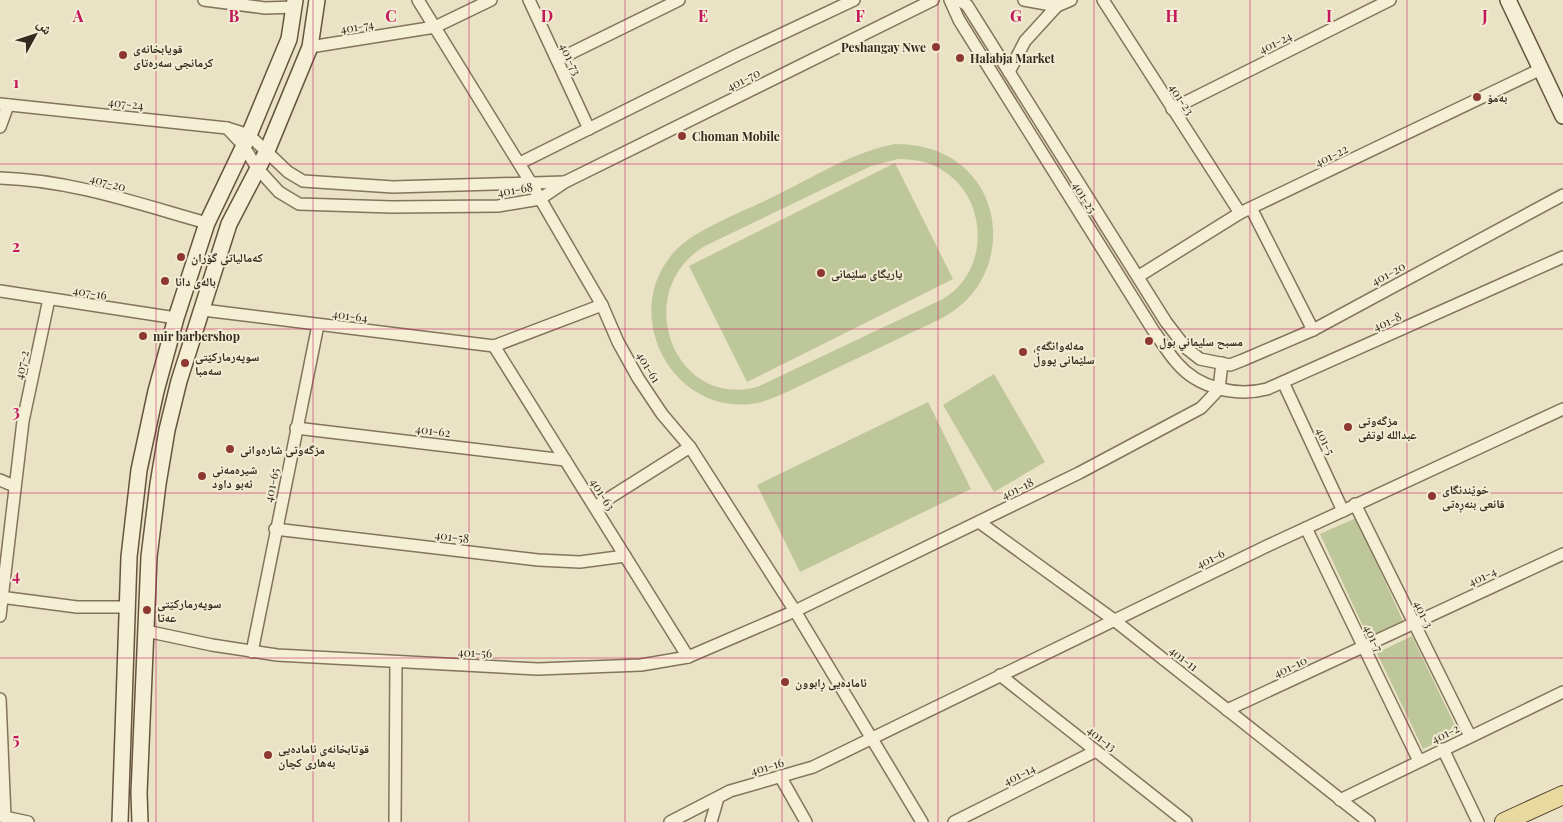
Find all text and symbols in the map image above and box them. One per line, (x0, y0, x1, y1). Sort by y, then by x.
text: A (72, 5, 84, 26)
text: B (229, 5, 240, 26)
text: C (385, 5, 397, 26)
text: D (541, 5, 553, 26)
text: E (698, 5, 708, 26)
text: F (855, 5, 865, 26)
text: G (1010, 5, 1022, 26)
text: H (1166, 5, 1179, 26)
text: I (1326, 5, 1332, 26)
text: J (1481, 5, 1488, 26)
north arrow (10, 10, 60, 60)
text: ش (33, 15, 57, 38)
street label: 401-74 (339, 15, 375, 37)
street label: 401-24 (1256, 27, 1294, 57)
place label: Peshangay Nwe (841, 39, 926, 55)
place label: قویابخانەی کرمانجی سەرەتای (133, 40, 214, 71)
street label: 401-73 (557, 40, 585, 78)
marker: Peshangay Nwe (930, 41, 942, 53)
marker: قویابخانەی کرمانجی سەرەتای (117, 49, 129, 61)
place label: Halabja Market (970, 50, 1056, 66)
marker: Halabja Market (954, 52, 966, 64)
street label: 401-70 (724, 64, 762, 94)
text: 1 (13, 71, 19, 92)
street label: 401-23 (1166, 80, 1198, 118)
place label: بەمۆ (1487, 89, 1507, 105)
marker: بەمۆ (1471, 91, 1483, 103)
street label: 407-24 (107, 93, 145, 113)
place label: Choman Mobile (692, 128, 780, 144)
marker: Choman Mobile (676, 130, 688, 142)
street label: 401-22 (1312, 140, 1350, 170)
street label: 407-20 (88, 170, 128, 194)
street label: 401-68 (496, 178, 534, 200)
street label: 401-25 (1069, 178, 1101, 216)
text: 2 (12, 235, 20, 256)
place label: کەمالیاتی گۆران (191, 249, 264, 266)
marker: کەمالیاتی گۆران (175, 251, 187, 263)
street label: 401-20 (1368, 257, 1408, 289)
place label: یاریگای سلێمانی (831, 265, 903, 282)
marker: یاریگای سلێمانی (815, 267, 827, 279)
place label: بالەی دانا (175, 273, 216, 290)
marker: بالەی دانا (159, 275, 171, 287)
street label: 407-16 (72, 281, 108, 303)
street label: 401-64 (331, 305, 369, 325)
street label: 401-8 (1370, 308, 1404, 334)
place label: mir barbershop (153, 328, 240, 344)
marker: mir barbershop (137, 330, 149, 342)
place label: مسبح سلیماني بول (1159, 333, 1243, 352)
marker: مسبح سلیماني بول (1143, 335, 1155, 347)
place label: مەلەوانگەی سلێمانی پووڵ (1033, 337, 1095, 368)
marker: مەلەوانگەی سلێمانی پووڵ (1017, 346, 1029, 358)
place label: سوپەرمارکێتی سەمبا (195, 348, 259, 378)
street label: 401-61 (633, 348, 665, 386)
street label: 407-2 (10, 349, 32, 381)
marker: سوپەرمارکێتی سەمبا (179, 357, 191, 369)
text: 3 (12, 400, 20, 421)
place label: مزگەوتی عبداللە لوتفی (1358, 412, 1417, 443)
street label: 401-62 (414, 420, 452, 440)
marker: مزگەوتی عبداللە لوتفی (1342, 421, 1354, 433)
street label: 401-5 (1313, 425, 1339, 457)
place label: مزگەوتی شارەوانی (240, 441, 325, 458)
marker: مزگەوتی شارەوانی (224, 443, 236, 455)
place label: شیرەمەنی ئەبو داود (212, 461, 257, 491)
street label: 401-65 (260, 466, 282, 504)
marker: شیرەمەنی ئەبو داود (196, 470, 208, 482)
street label: 401-18 (998, 473, 1036, 503)
street label: 401-63 (587, 475, 619, 513)
place label: خوێندنگای قانعی بنەڕەتی (1442, 481, 1505, 513)
marker: خوێندنگای قانعی بنەڕەتی (1426, 490, 1438, 502)
street label: 401-58 (434, 526, 470, 546)
street label: 401-6 (1193, 544, 1227, 572)
street label: 401-4 (1465, 563, 1499, 589)
text: 4 (12, 564, 20, 585)
place label: سوپەرمارکێتی عەتا (157, 595, 221, 625)
street label: 401-3 (1410, 598, 1438, 630)
marker: سوپەرمارکێتی عەتا (141, 604, 153, 616)
street label: 401-7 (1361, 622, 1387, 654)
street label: 401-11 (1166, 642, 1202, 675)
street label: 401-56 (457, 643, 493, 661)
street label: 401-10 (1271, 651, 1309, 681)
place label: ئامادەیی ڕابوون (795, 674, 867, 692)
marker: ئامادەیی ڕابوون (779, 676, 791, 688)
street label: 401-2 (1428, 719, 1462, 747)
street label: 401-13 (1084, 722, 1120, 754)
text: 5 (12, 728, 20, 749)
place label: قوتابخانەی ئامادەیی بەهاری کچان (278, 740, 369, 771)
marker: قوتابخانەی ئامادەیی بەهاری کچان (262, 749, 274, 761)
street label: 401-16 (748, 754, 786, 778)
street label: 401-14 (1000, 759, 1038, 789)

